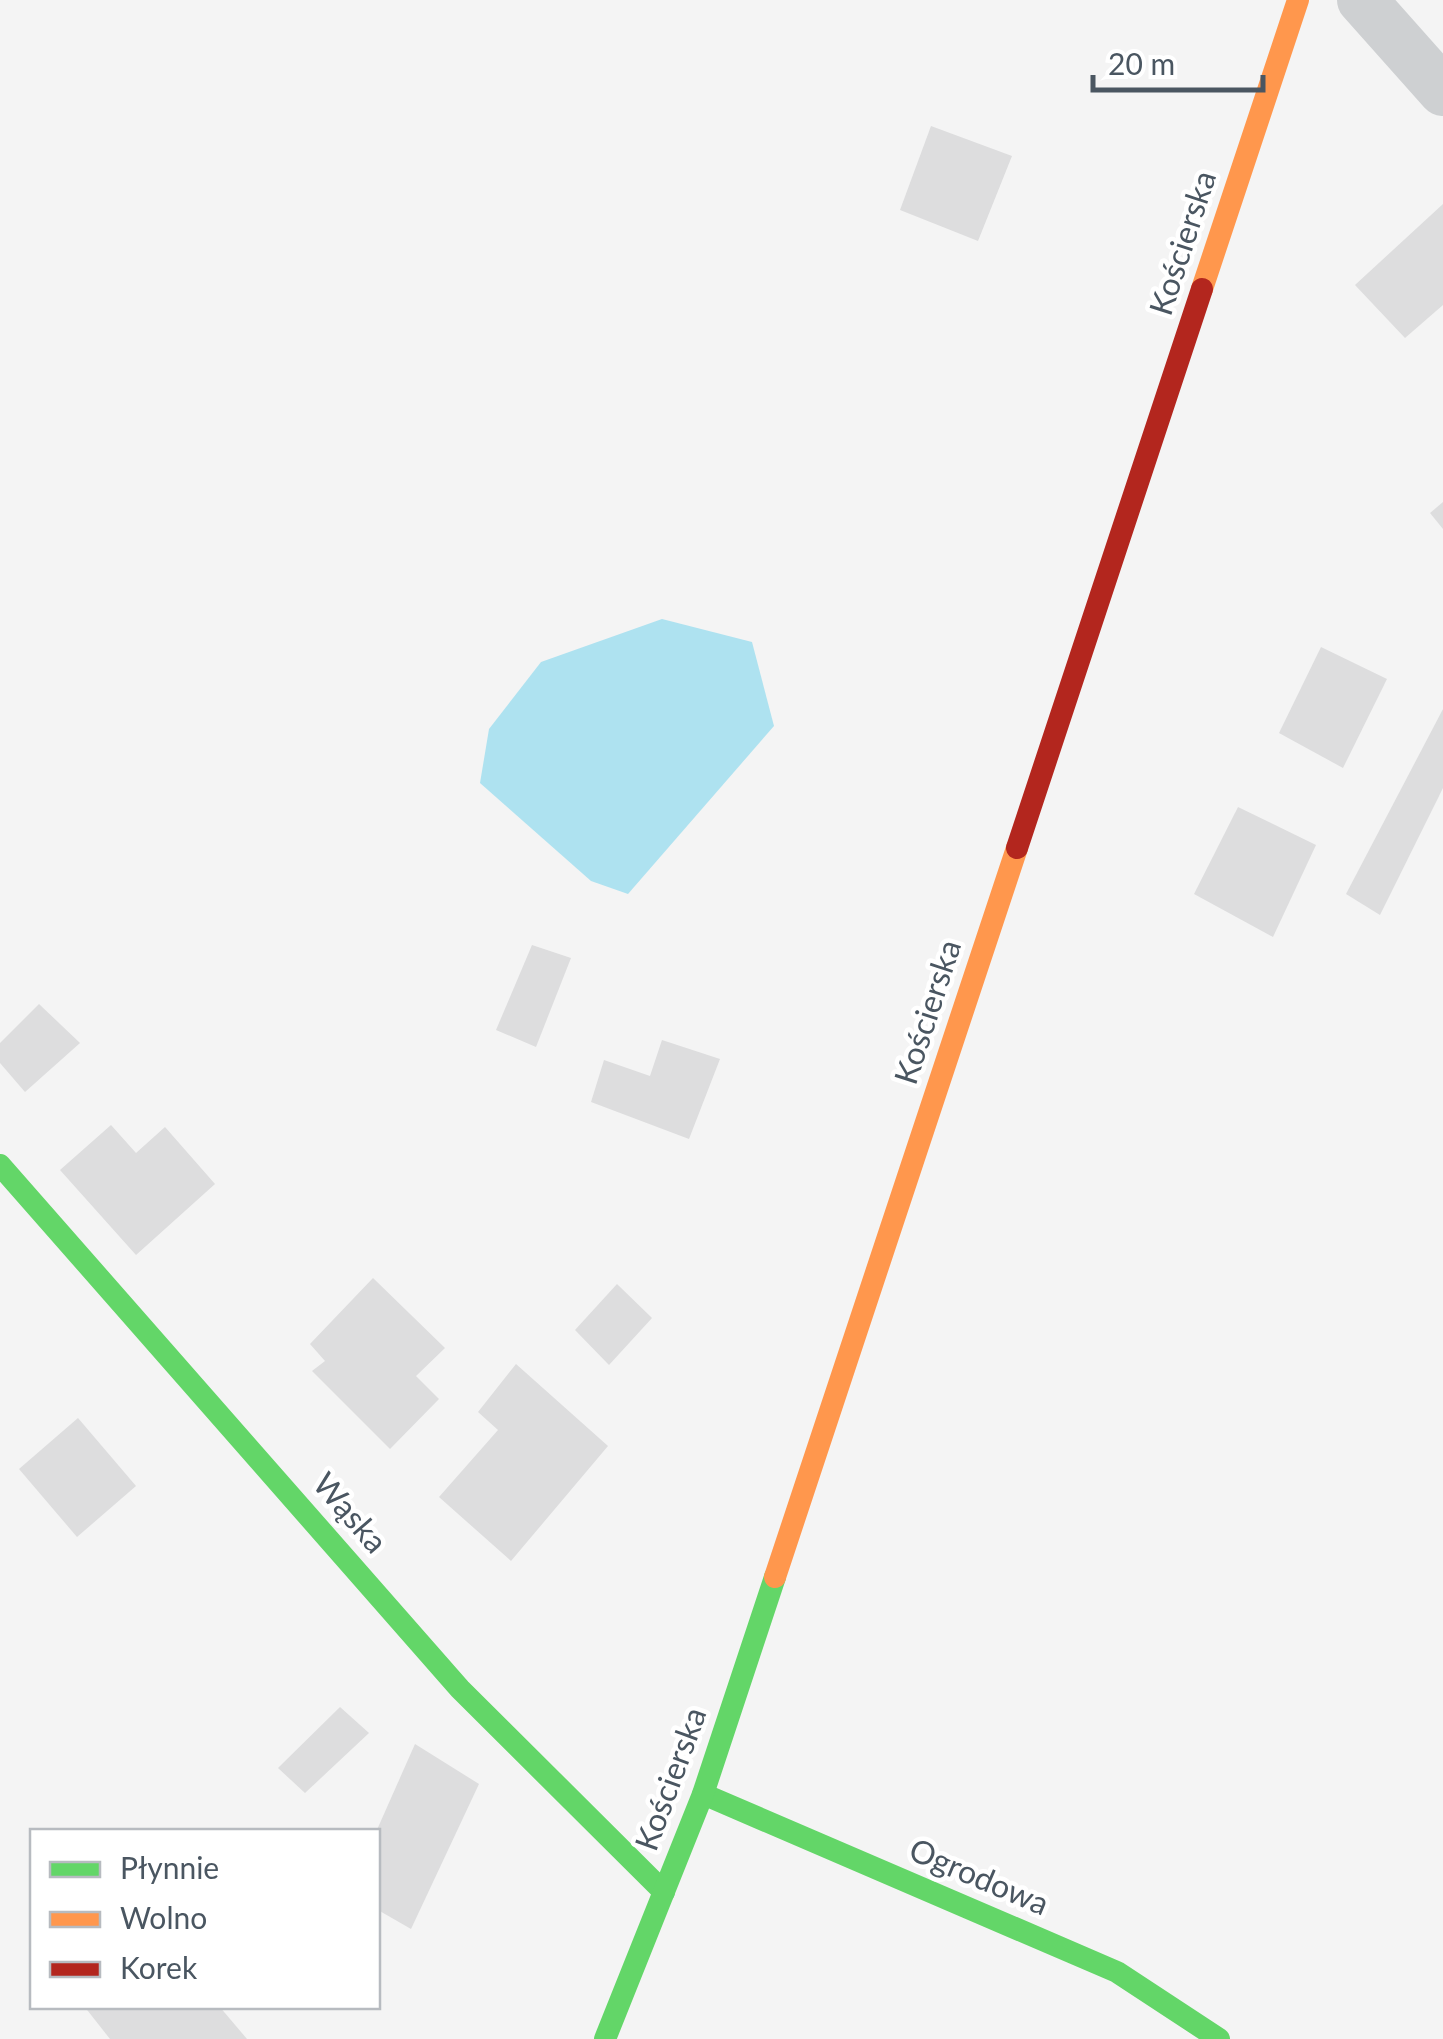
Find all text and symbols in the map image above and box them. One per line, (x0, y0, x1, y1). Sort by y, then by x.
scale bar (1093, 30, 1263, 92)
text: 20 m (1108, 45, 1175, 81)
street label: Kościerska (1140, 165, 1223, 320)
street label: Kościerska (885, 934, 968, 1089)
street label: Wąska (306, 1464, 396, 1560)
street label: Kościerska (626, 1702, 713, 1855)
legend (30, 1829, 380, 2009)
street label: Ogrodowa (904, 1829, 1055, 1922)
text: Płynnie (120, 1849, 219, 1885)
text: Wolno (120, 1899, 207, 1935)
text: Korek (120, 1949, 198, 1985)

